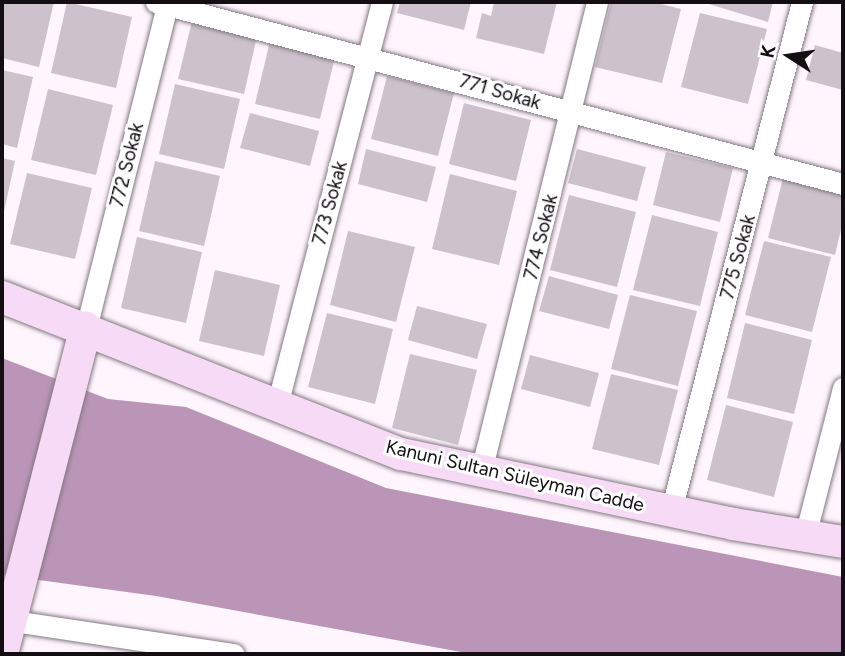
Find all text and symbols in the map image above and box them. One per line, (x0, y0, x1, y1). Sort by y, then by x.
north arrow (754, 21, 824, 91)
text: K (755, 43, 781, 60)
street label: 771 Sokak (457, 70, 543, 114)
street label: 772 Sokak (105, 120, 149, 210)
street label: 773 Sokak (308, 158, 352, 248)
street label: 774 Sokak (519, 192, 563, 282)
street label: 775 Sokak (716, 212, 760, 302)
street label: Kanuni Sultan Süleyman Cadde (384, 435, 646, 517)

